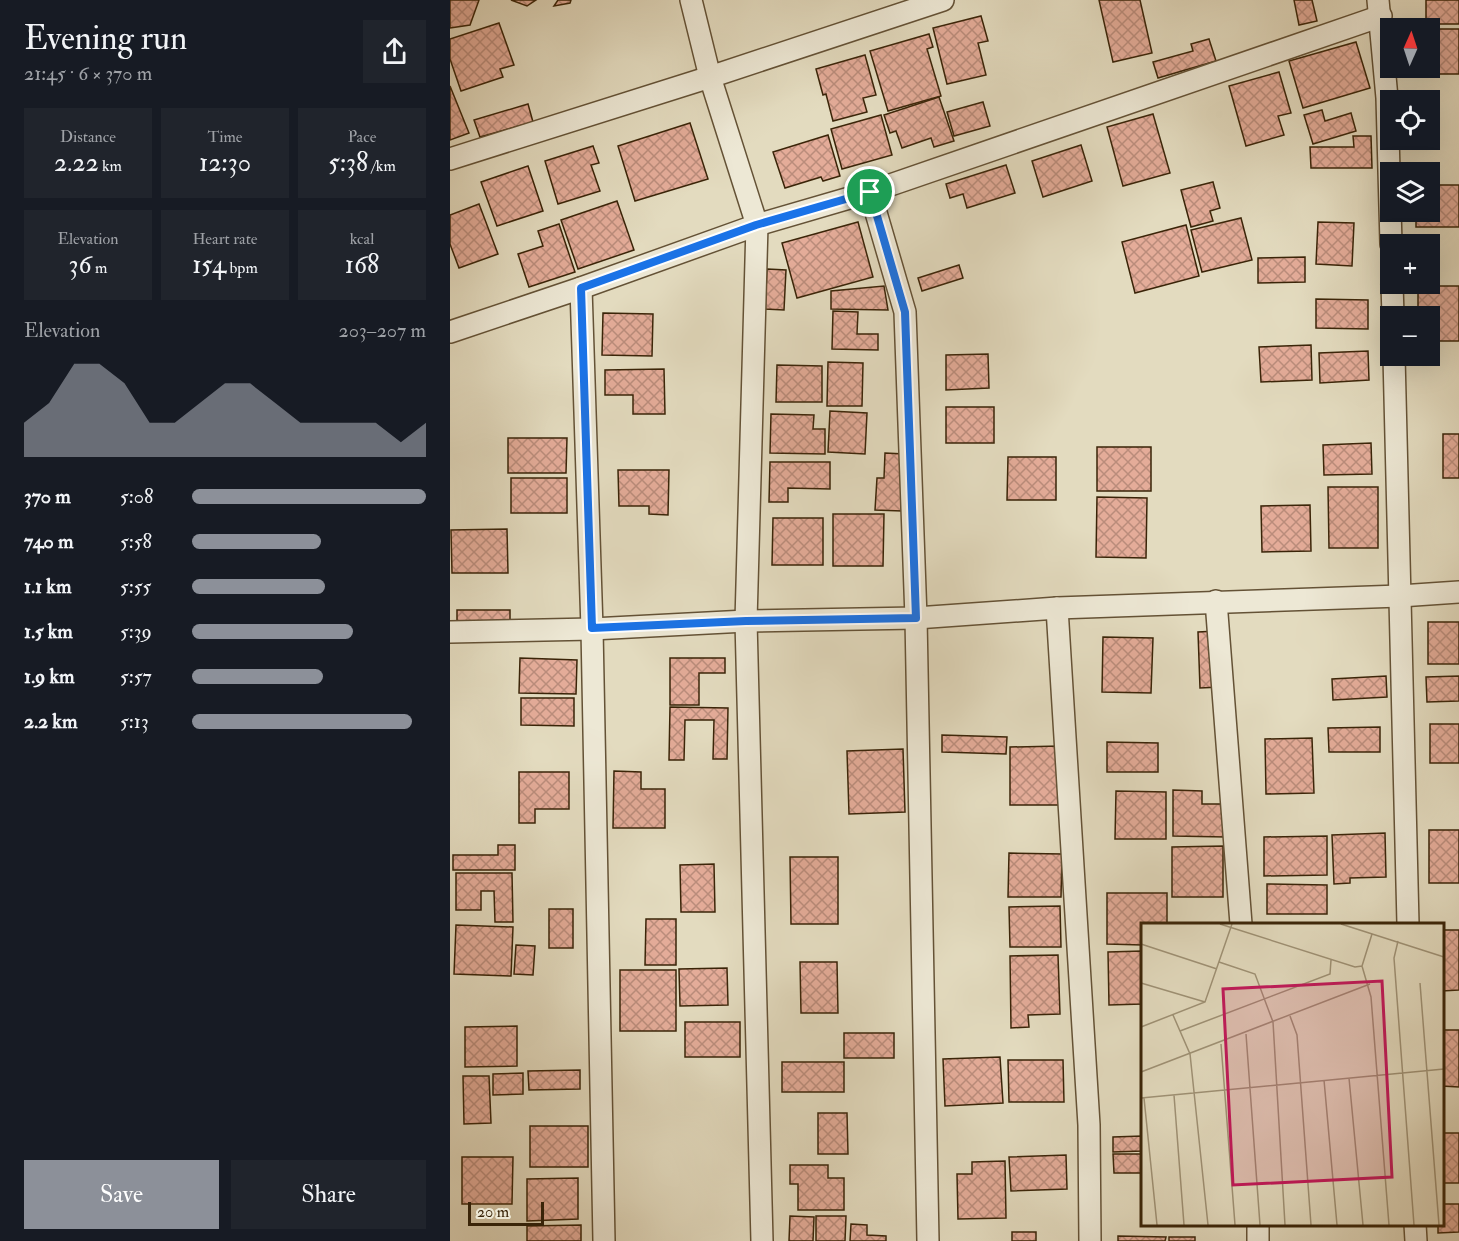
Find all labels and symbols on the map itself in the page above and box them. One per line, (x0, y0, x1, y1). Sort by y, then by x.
north arrow (1380, 18, 1440, 78)
pin (844, 166, 895, 217)
inset map (1141, 923, 1444, 1226)
scale bar (468, 1199, 544, 1226)

